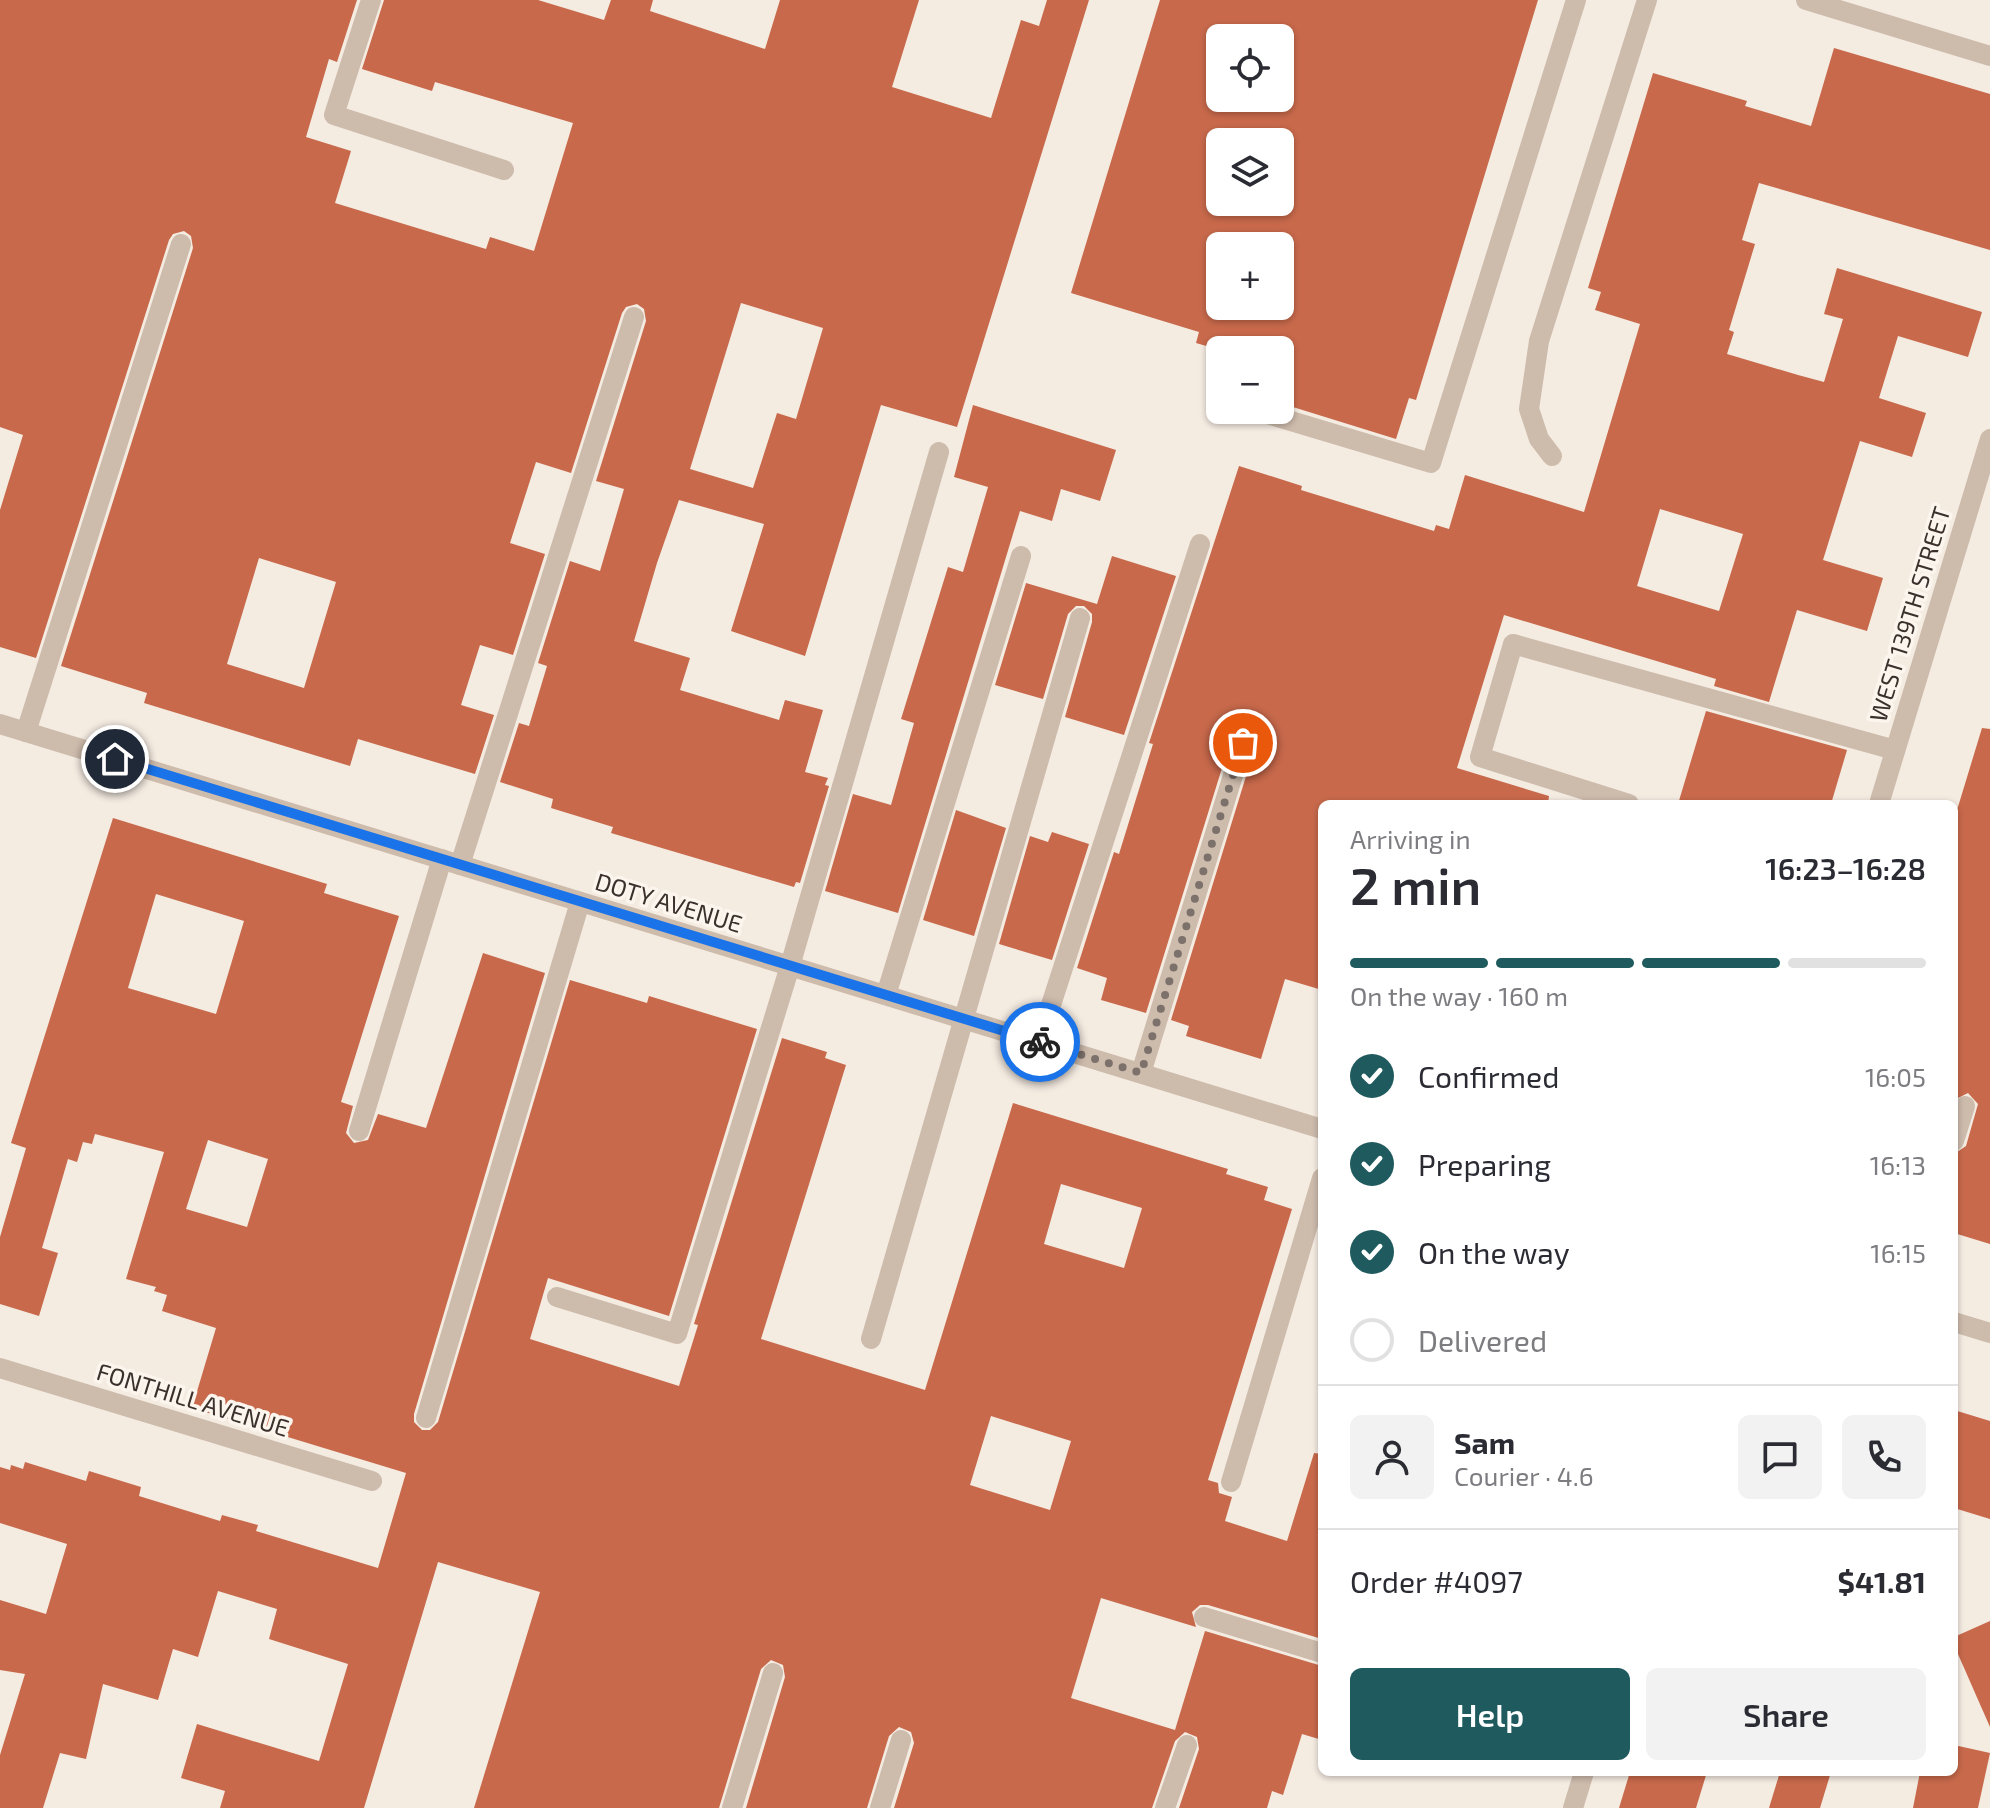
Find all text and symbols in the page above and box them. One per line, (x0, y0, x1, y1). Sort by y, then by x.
map controls (1206, 24, 1294, 424)
button: locate (1206, 24, 1294, 112)
button: layers (1206, 128, 1294, 216)
button: + (1206, 232, 1294, 320)
button: − (1206, 336, 1294, 424)
street label: WEST 139TH STREET (1862, 503, 1956, 725)
pin (1209, 709, 1277, 777)
icon: bag (1221, 721, 1265, 765)
pin (81, 725, 149, 793)
icon: home (93, 737, 137, 781)
text: Arriving in (1350, 823, 1471, 854)
text: 16:23–16:28 (1765, 850, 1926, 886)
text: 2 min (1350, 853, 1481, 915)
street label: DOTY AVENUE (592, 866, 746, 938)
text: On the way · 160 m (1350, 980, 1568, 1011)
courier (1000, 1002, 1080, 1082)
icon: bike (1018, 1020, 1062, 1064)
icon: check (1350, 1054, 1394, 1098)
text: Confirmed (1418, 1058, 1559, 1094)
text: 16:05 (1865, 1061, 1926, 1092)
icon: check (1350, 1142, 1394, 1186)
text: Preparing (1418, 1146, 1551, 1182)
text: 16:13 (1870, 1149, 1926, 1180)
icon: check (1350, 1230, 1394, 1274)
text: On the way (1418, 1234, 1570, 1270)
text: 16:15 (1870, 1237, 1926, 1268)
text: Delivered (1418, 1322, 1547, 1358)
street label: FONTHILL AVENUE (93, 1356, 293, 1442)
button: person (1350, 1415, 1434, 1499)
button: chat (1738, 1415, 1822, 1499)
button: phone (1842, 1415, 1926, 1499)
text: Sam (1454, 1424, 1515, 1460)
text: Courier · 4.6 (1454, 1460, 1594, 1491)
text: Order #4097 (1350, 1563, 1523, 1599)
text: $41.81 (1838, 1563, 1926, 1599)
button: Help (1350, 1668, 1630, 1760)
button: Share (1646, 1668, 1926, 1760)

